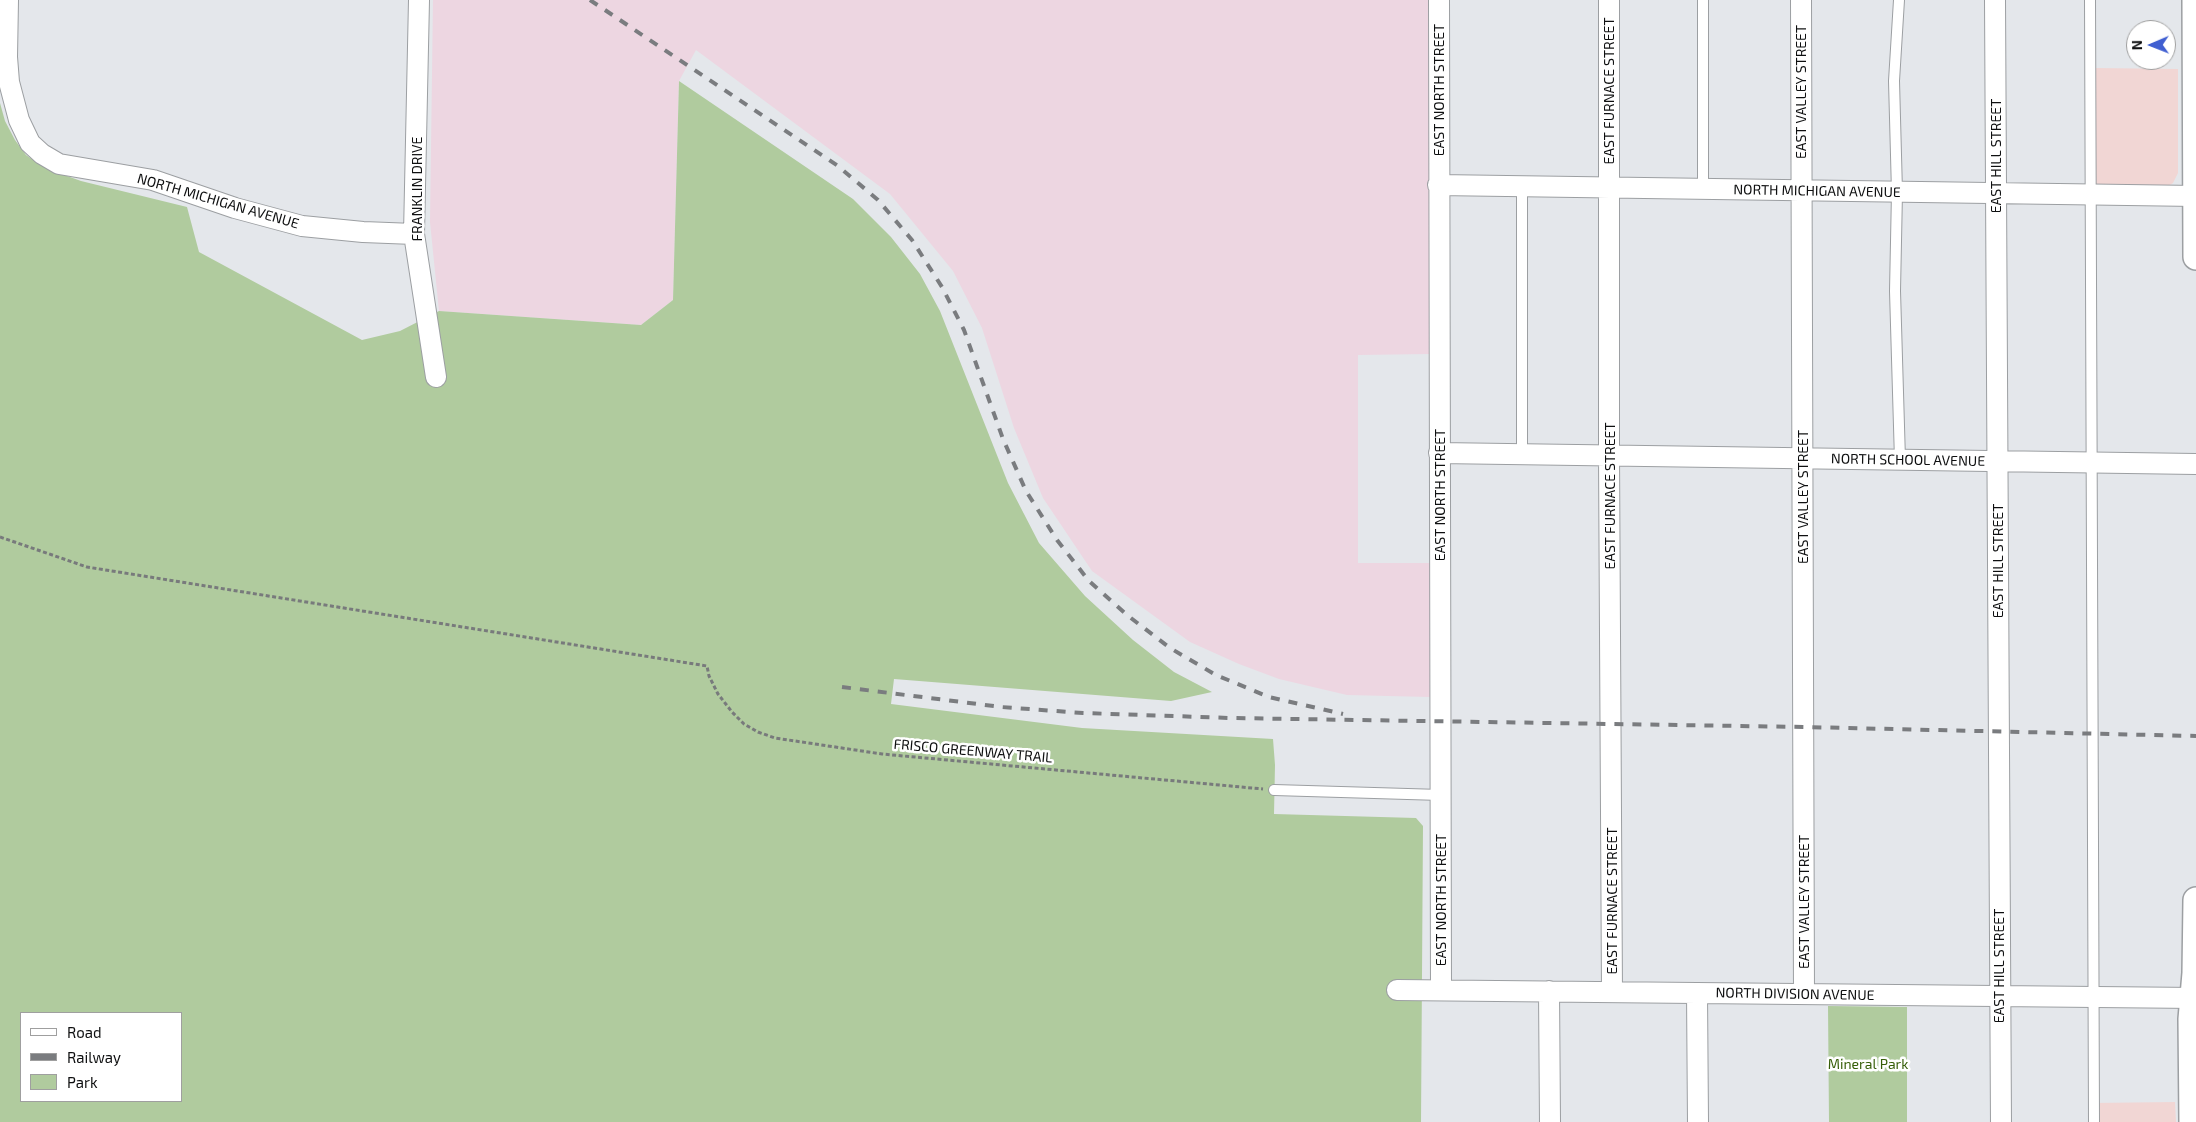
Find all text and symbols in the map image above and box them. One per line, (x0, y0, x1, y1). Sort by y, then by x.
street label: EAST FURNACE STREET (1601, 17, 1617, 165)
north arrow (2126, 20, 2176, 70)
street label: EAST NORTH STREET (1431, 24, 1447, 156)
street label: EAST VALLEY STREET (1793, 25, 1809, 159)
text: N (2128, 40, 2145, 50)
street label: EAST HILL STREET (1988, 99, 2004, 213)
street label: FRANKLIN DRIVE (409, 137, 425, 241)
street label: NORTH MICHIGAN AVENUE (135, 170, 301, 232)
street label: NORTH MICHIGAN AVENUE (1733, 181, 1901, 201)
street label: EAST FURNACE STREET (1602, 422, 1618, 570)
street label: EAST NORTH STREET (1432, 429, 1448, 561)
street label: EAST VALLEY STREET (1795, 430, 1811, 564)
street label: NORTH SCHOOL AVENUE (1831, 450, 1985, 470)
street label: EAST HILL STREET (1990, 504, 2006, 618)
street label: FRISCO GREENWAY TRAIL (893, 736, 1053, 766)
street label: EAST FURNACE STREET (1604, 827, 1620, 975)
street label: EAST NORTH STREET (1433, 834, 1449, 966)
street label: EAST VALLEY STREET (1796, 835, 1812, 969)
street label: EAST HILL STREET (1991, 909, 2007, 1023)
street label: NORTH DIVISION AVENUE (1715, 984, 1875, 1004)
legend (20, 1012, 182, 1102)
text: Road (67, 1023, 102, 1041)
text: Railway (67, 1048, 121, 1066)
park label: Mineral Park (1828, 1056, 1908, 1072)
text: Park (67, 1073, 98, 1091)

